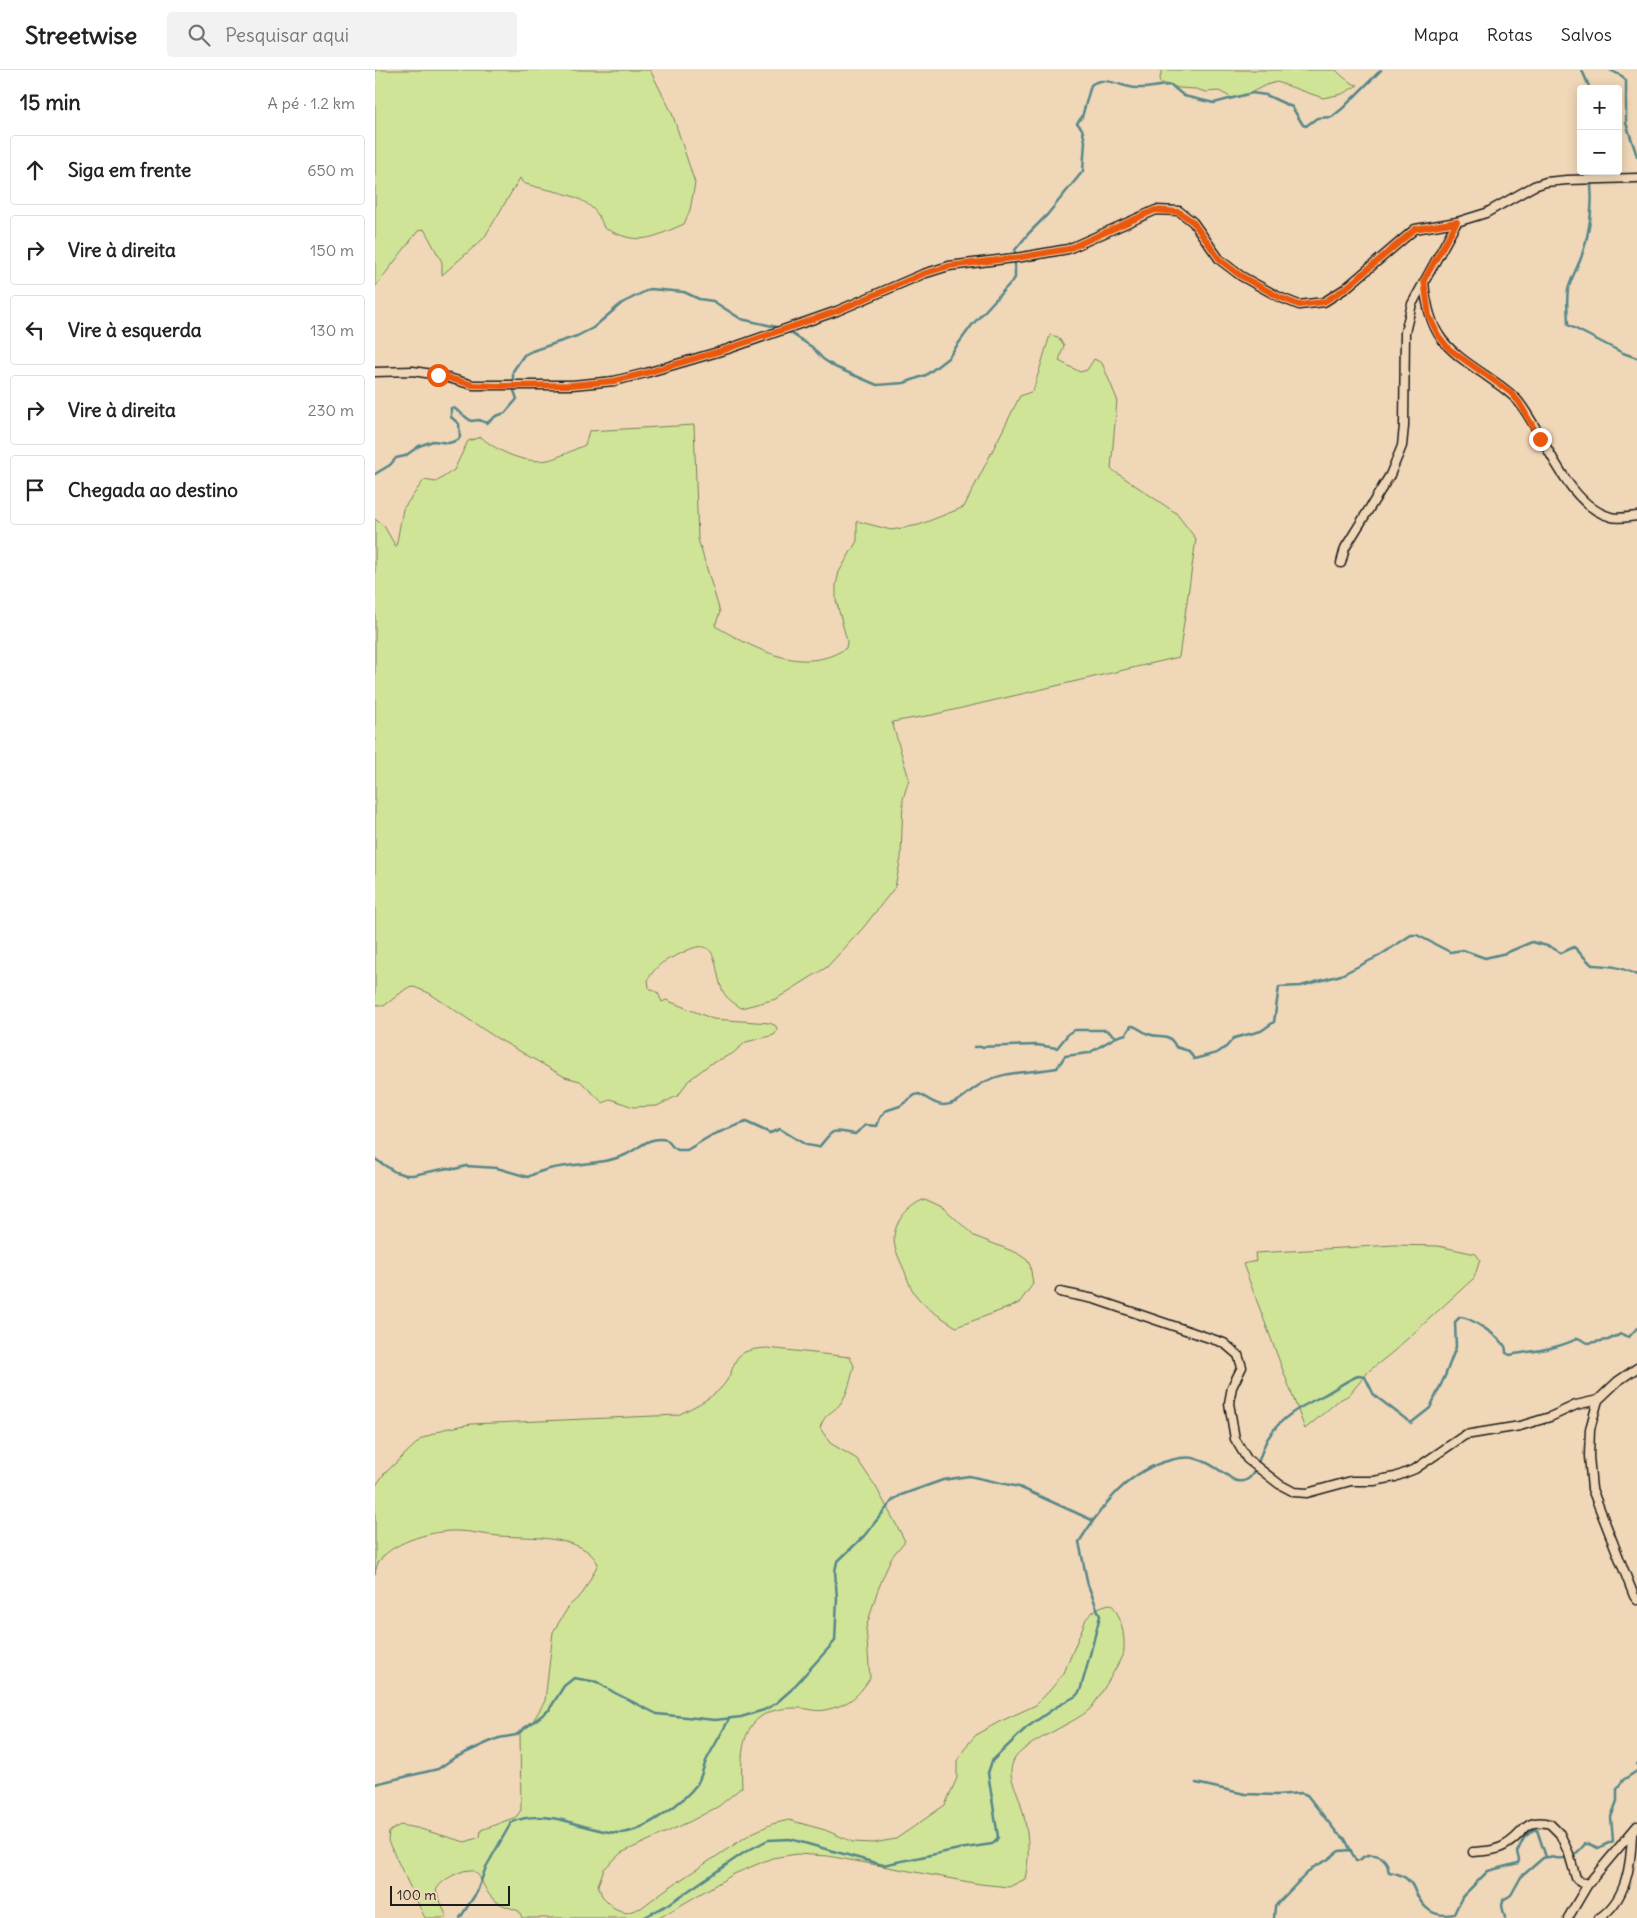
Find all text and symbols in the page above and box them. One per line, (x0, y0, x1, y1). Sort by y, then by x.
search box (167, 12, 517, 57)
text: Streetwise (25, 20, 137, 50)
icon: search (185, 21, 213, 49)
text: Pesquisar aqui (225, 23, 349, 47)
text: Mapa (1414, 23, 1459, 46)
text: Rotas (1487, 23, 1533, 46)
text: Salvos (1561, 23, 1612, 46)
map controls (1577, 85, 1622, 175)
button: + (1577, 85, 1622, 130)
text: 15 min (20, 89, 81, 116)
text: A pé · 1.2 km (268, 93, 355, 113)
button: − (1577, 130, 1622, 175)
icon: ahead (21, 156, 49, 184)
text: Siga em frente (68, 158, 191, 182)
text: 650 m (307, 160, 354, 180)
icon: right (21, 236, 49, 264)
text: Vire à direita (68, 238, 176, 262)
text: 150 m (310, 240, 354, 260)
icon: left (21, 316, 49, 344)
text: Vire à esquerda (68, 318, 202, 342)
text: 130 m (310, 320, 354, 340)
route start (427, 364, 450, 387)
icon: right (21, 396, 49, 424)
text: Vire à direita (68, 398, 176, 422)
text: 230 m (308, 400, 354, 420)
route end (1529, 428, 1552, 451)
icon: arrive (21, 476, 49, 504)
text: Chegada ao destino (68, 478, 238, 502)
scale bar (390, 1883, 510, 1906)
text: 100 m (397, 1886, 437, 1904)

